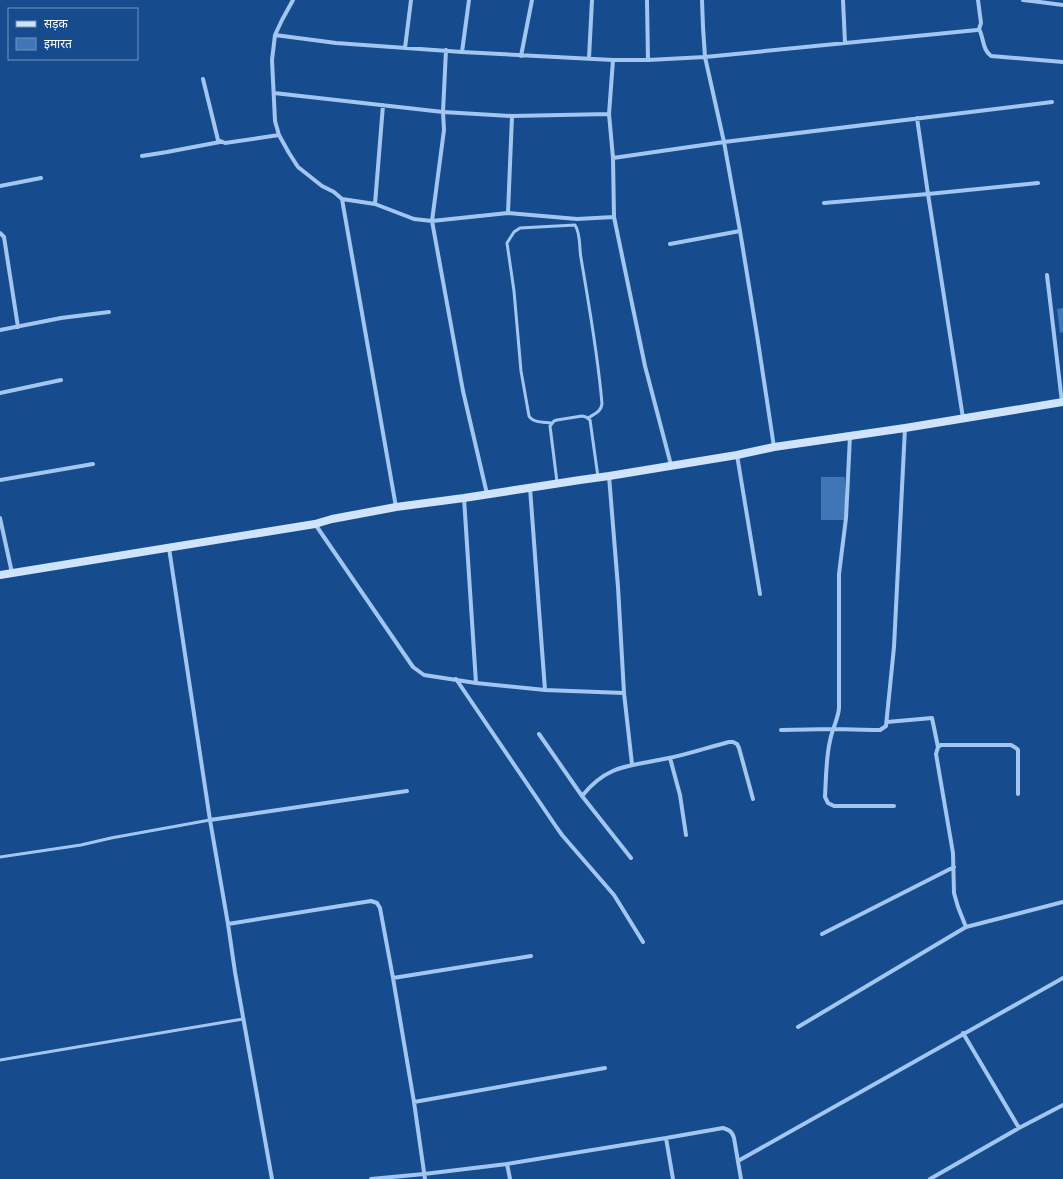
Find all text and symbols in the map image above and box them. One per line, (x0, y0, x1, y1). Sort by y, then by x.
legend (8, 8, 138, 60)
text: सड़क (44, 17, 69, 31)
text: इमारत (44, 37, 73, 51)

